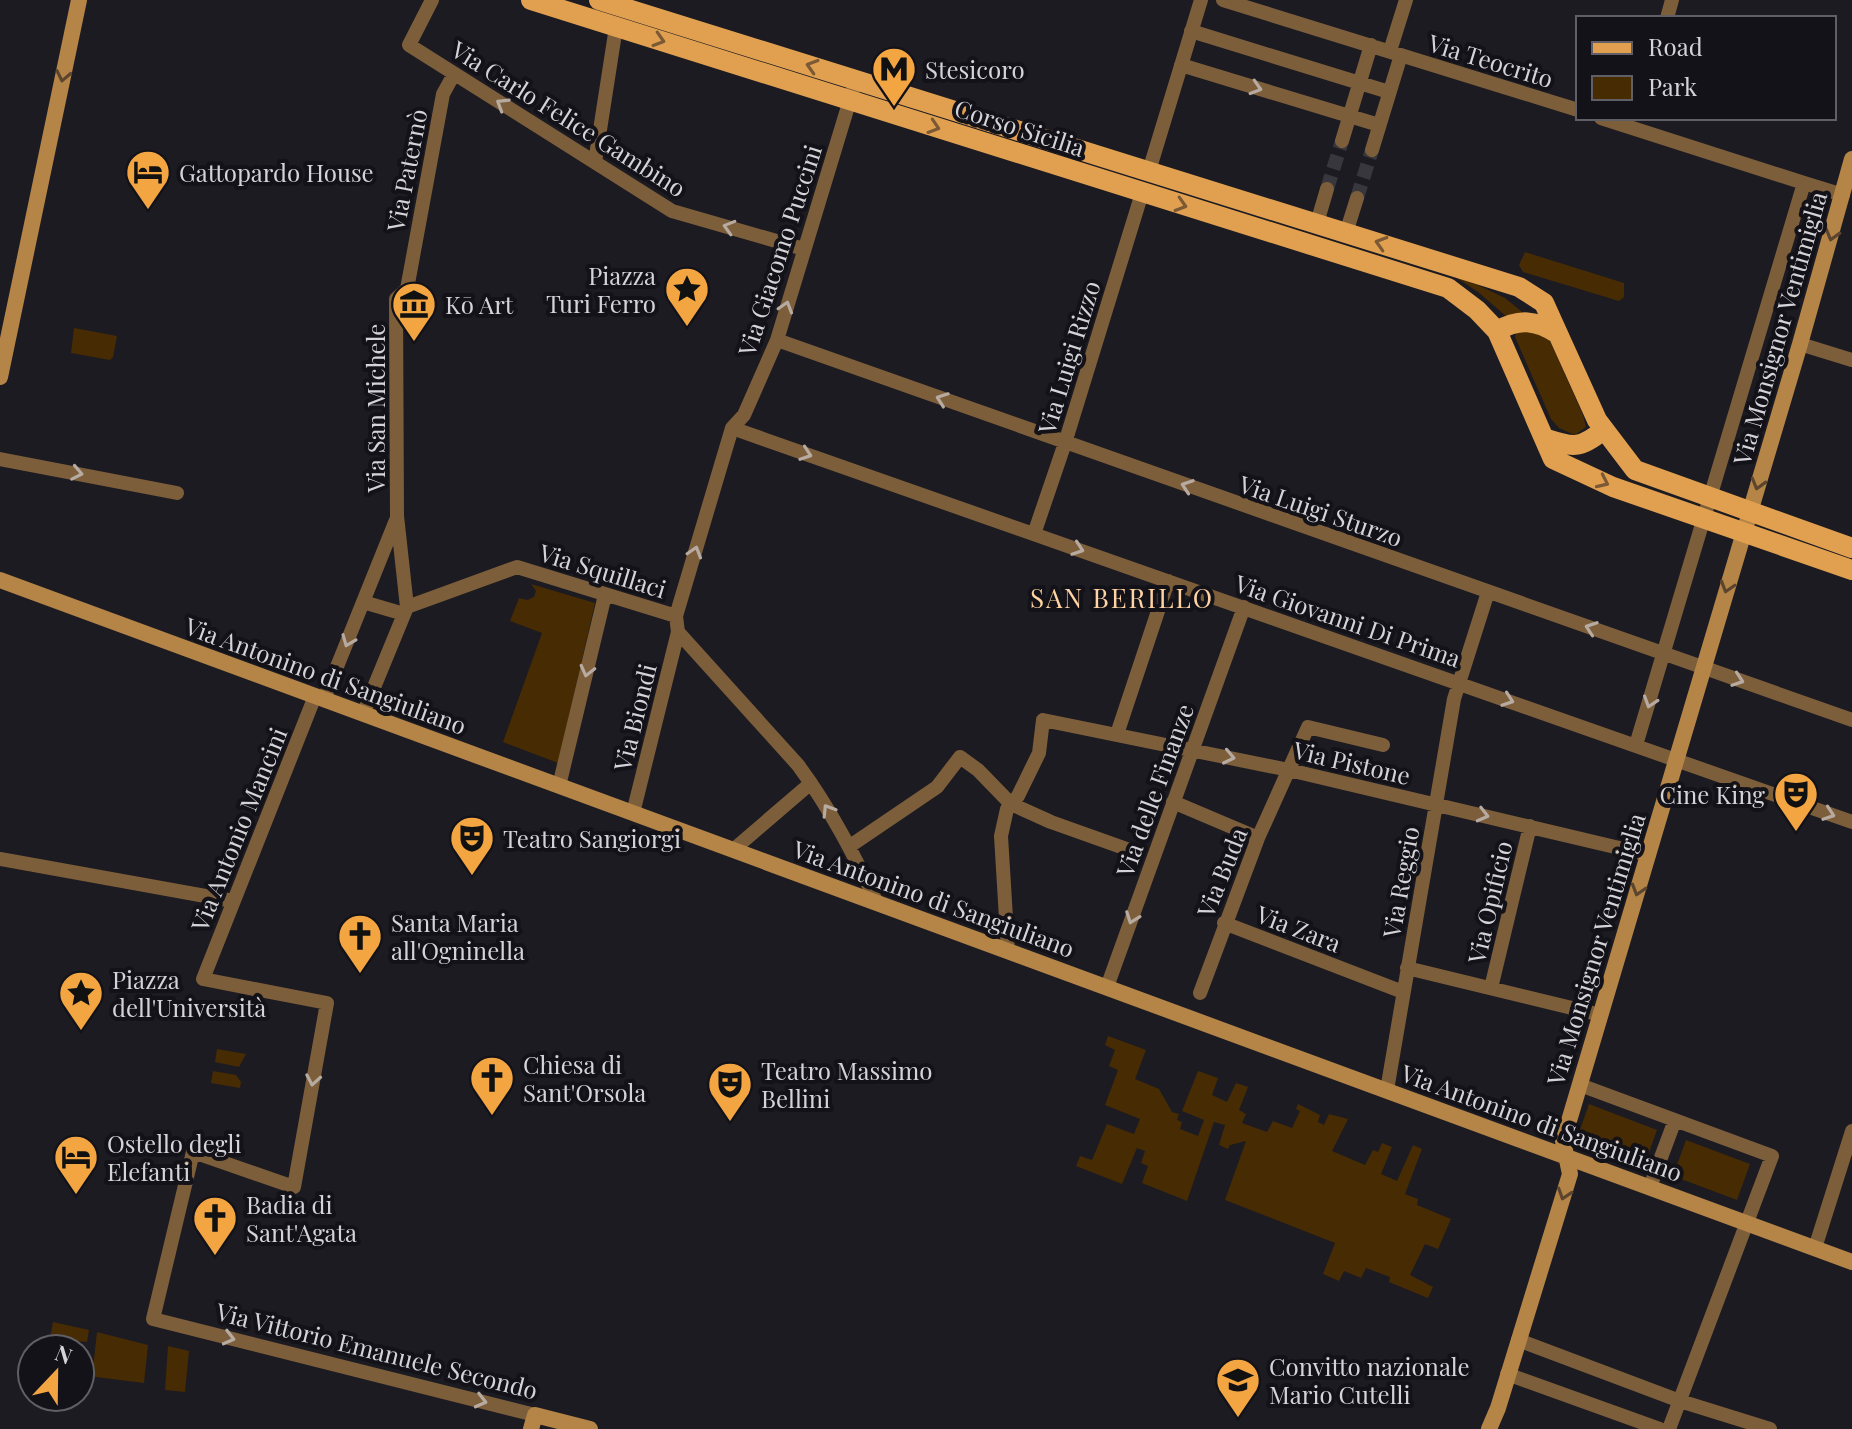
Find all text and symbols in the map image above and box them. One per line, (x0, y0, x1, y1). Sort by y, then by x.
legend (1576, 16, 1836, 120)
street label: Via Teocrito (1424, 26, 1557, 94)
text: Road (1648, 30, 1703, 62)
one-way arrow (651, 31, 665, 47)
street label: Via Carlo Felice Gambino (445, 32, 692, 203)
metro station icon: Stesicoro (870, 45, 918, 108)
place label: Stesicoro (925, 53, 1025, 85)
one-way arrow (806, 59, 819, 75)
one-way arrow (56, 70, 73, 83)
text: Park (1648, 70, 1698, 102)
one-way arrow (1248, 78, 1262, 94)
street label: Corso Sicilia (951, 91, 1089, 163)
one-way arrow (496, 98, 511, 114)
street label: Via Paternò (378, 106, 434, 235)
one-way arrow (926, 118, 940, 134)
street label: Via Giacomo Puccini (729, 140, 828, 360)
hotel icon: Gattopardo House (124, 148, 172, 211)
place label: Gattopardo House (179, 156, 374, 188)
street label: Via Monsignor Ventimiglia (1724, 188, 1833, 469)
one-way arrow (1174, 196, 1188, 212)
one-way arrow (722, 220, 736, 236)
one-way arrow (1825, 227, 1841, 241)
one-way arrow (1375, 237, 1389, 253)
place label: Piazza Turi Ferro (546, 259, 656, 319)
place icon: Piazza Turi Ferro (663, 265, 711, 328)
street label: Via Luigi Rizzo (1029, 277, 1106, 438)
museum icon: Kō Art (390, 280, 438, 343)
place label: Kō Art (445, 288, 514, 320)
one-way arrow (777, 300, 793, 314)
street label: Via San Michele (359, 324, 391, 493)
one-way arrow (936, 392, 950, 409)
one-way arrow (798, 444, 812, 460)
one-way arrow (70, 464, 83, 481)
street label: Via Luigi Sturzo (1234, 467, 1407, 553)
one-way arrow (1595, 472, 1610, 488)
one-way arrow (1751, 476, 1767, 490)
one-way arrow (1181, 479, 1195, 496)
street label: Via Squillaci (535, 535, 670, 604)
one-way arrow (1070, 539, 1084, 556)
one-way arrow (686, 545, 702, 559)
street label: Via Giovanni Di Prima (1230, 566, 1465, 674)
district label: SAN BERILLO (1030, 580, 1214, 615)
one-way arrow (1720, 580, 1736, 594)
street label: Via Antonino di Sangiuliano (180, 609, 471, 741)
one-way arrow (1585, 621, 1599, 638)
one-way arrow (341, 633, 357, 647)
street label: Via Biondi (605, 660, 663, 775)
one-way arrow (579, 664, 596, 677)
one-way arrow (1731, 670, 1745, 686)
one-way arrow (1500, 690, 1514, 706)
one-way arrow (1643, 694, 1659, 708)
street label: Via delle Finanze (1108, 699, 1200, 882)
street label: Via Antonio Mancini (182, 722, 293, 937)
street label: Via Pistone (1289, 733, 1414, 791)
one-way arrow (1222, 748, 1235, 765)
theatre icon: Cine King (1772, 770, 1820, 833)
place label: Cine King (1659, 778, 1765, 810)
one-way arrow (822, 804, 837, 818)
one-way arrow (1475, 805, 1489, 822)
one-way arrow (1821, 805, 1835, 821)
street label: Via Monsignor Ventimiglia (1538, 809, 1652, 1090)
theatre icon: Teatro Sangiorgi (448, 814, 496, 877)
place label: Teatro Sangiorgi (503, 822, 681, 854)
street label: Via Buda (1188, 822, 1253, 922)
street label: Via Reggio (1374, 824, 1426, 941)
street label: Via Antonino di Sangiuliano (788, 832, 1079, 964)
street label: Via Opificio (1459, 838, 1519, 967)
one-way arrow (1631, 883, 1647, 897)
street label: Via Zara (1251, 897, 1346, 959)
place label: Santa Maria all'Ogninella (391, 906, 525, 966)
one-way arrow (1125, 910, 1142, 924)
church icon: Santa Maria all'Ogninella (336, 912, 384, 975)
place label: Piazza dell'Università (112, 963, 266, 1023)
place icon: Piazza dell'Università (57, 969, 105, 1032)
place label: Chiesa di Sant'Orsola (523, 1048, 646, 1108)
church icon: Chiesa di Sant'Orsola (468, 1054, 516, 1117)
place label: Teatro Massimo Bellini (761, 1054, 932, 1114)
street label: Via Antonino di Sangiuliano (1396, 1056, 1687, 1188)
theatre icon: Teatro Massimo Bellini (706, 1060, 754, 1123)
one-way arrow (305, 1073, 322, 1087)
place label: Ostello degli Elefanti (107, 1127, 241, 1187)
hotel icon: Ostello degli Elefanti (52, 1133, 100, 1196)
one-way arrow (1557, 1186, 1573, 1200)
place label: Badia di Sant'Agata (246, 1188, 357, 1248)
church icon: Badia di Sant'Agata (191, 1194, 239, 1257)
street label: Via Vittorio Emanuele Secondo (212, 1294, 541, 1405)
one-way arrow (221, 1328, 235, 1345)
north arrow (16, 1333, 96, 1413)
text: N (51, 1337, 77, 1370)
place label: Convitto nazionale Mario Cutelli (1269, 1350, 1470, 1410)
school or university icon: Convitto nazionale Mario Cutelli (1214, 1356, 1262, 1419)
one-way arrow (473, 1392, 487, 1409)

